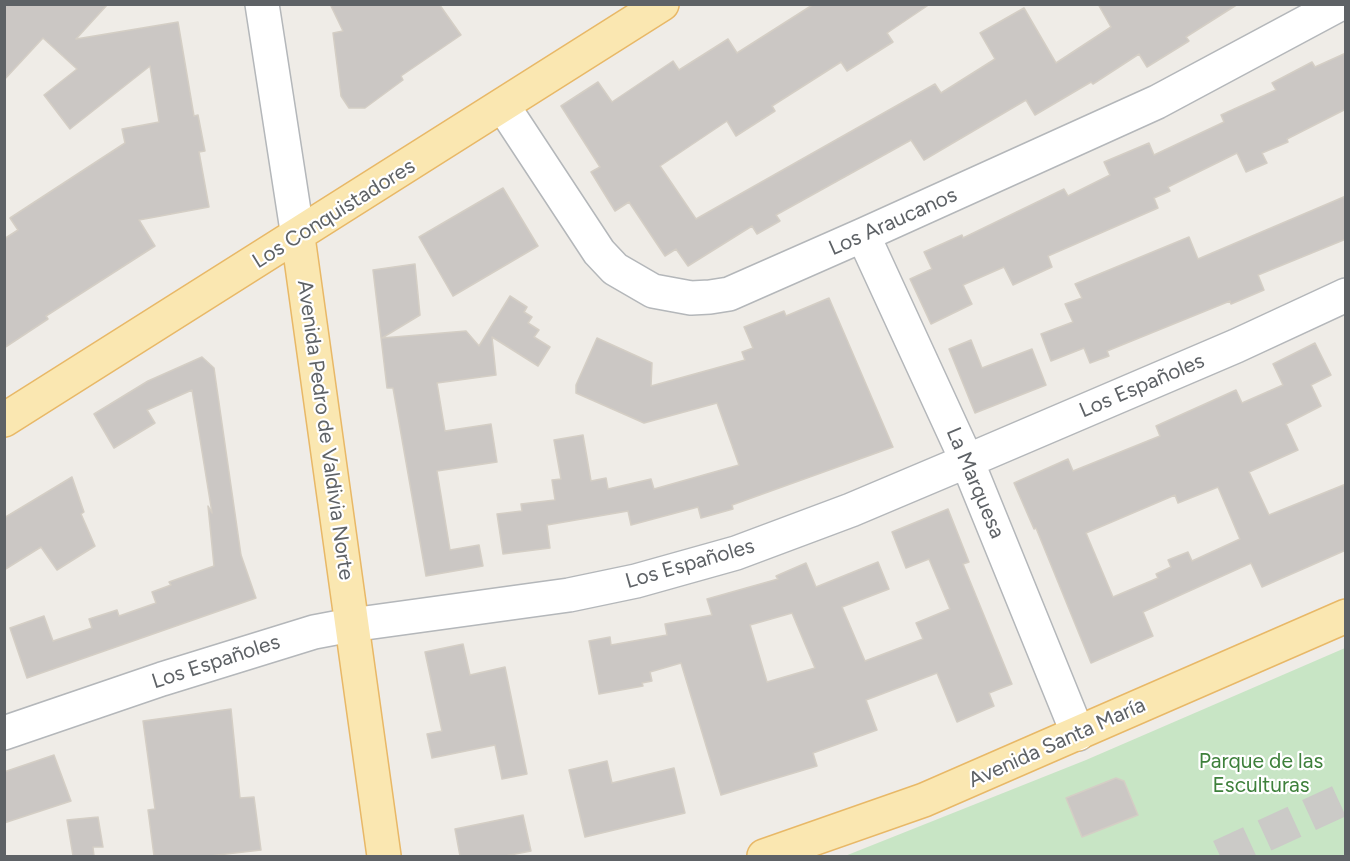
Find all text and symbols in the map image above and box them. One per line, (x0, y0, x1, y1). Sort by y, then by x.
street label: Los Conquistadores (248, 154, 420, 274)
street label: Los Araucanos (825, 183, 961, 261)
street label: Avenida Pedro de Valdivia Norte (291, 278, 359, 582)
street label: Los Españoles (1076, 348, 1208, 424)
street label: La Marquesa (940, 424, 1010, 542)
street label: Los Españoles (623, 534, 757, 594)
street label: Los Españoles (149, 629, 283, 695)
street label: Avenida Santa María (965, 693, 1149, 793)
park label: Parque de las Esculturas (1199, 749, 1323, 799)

